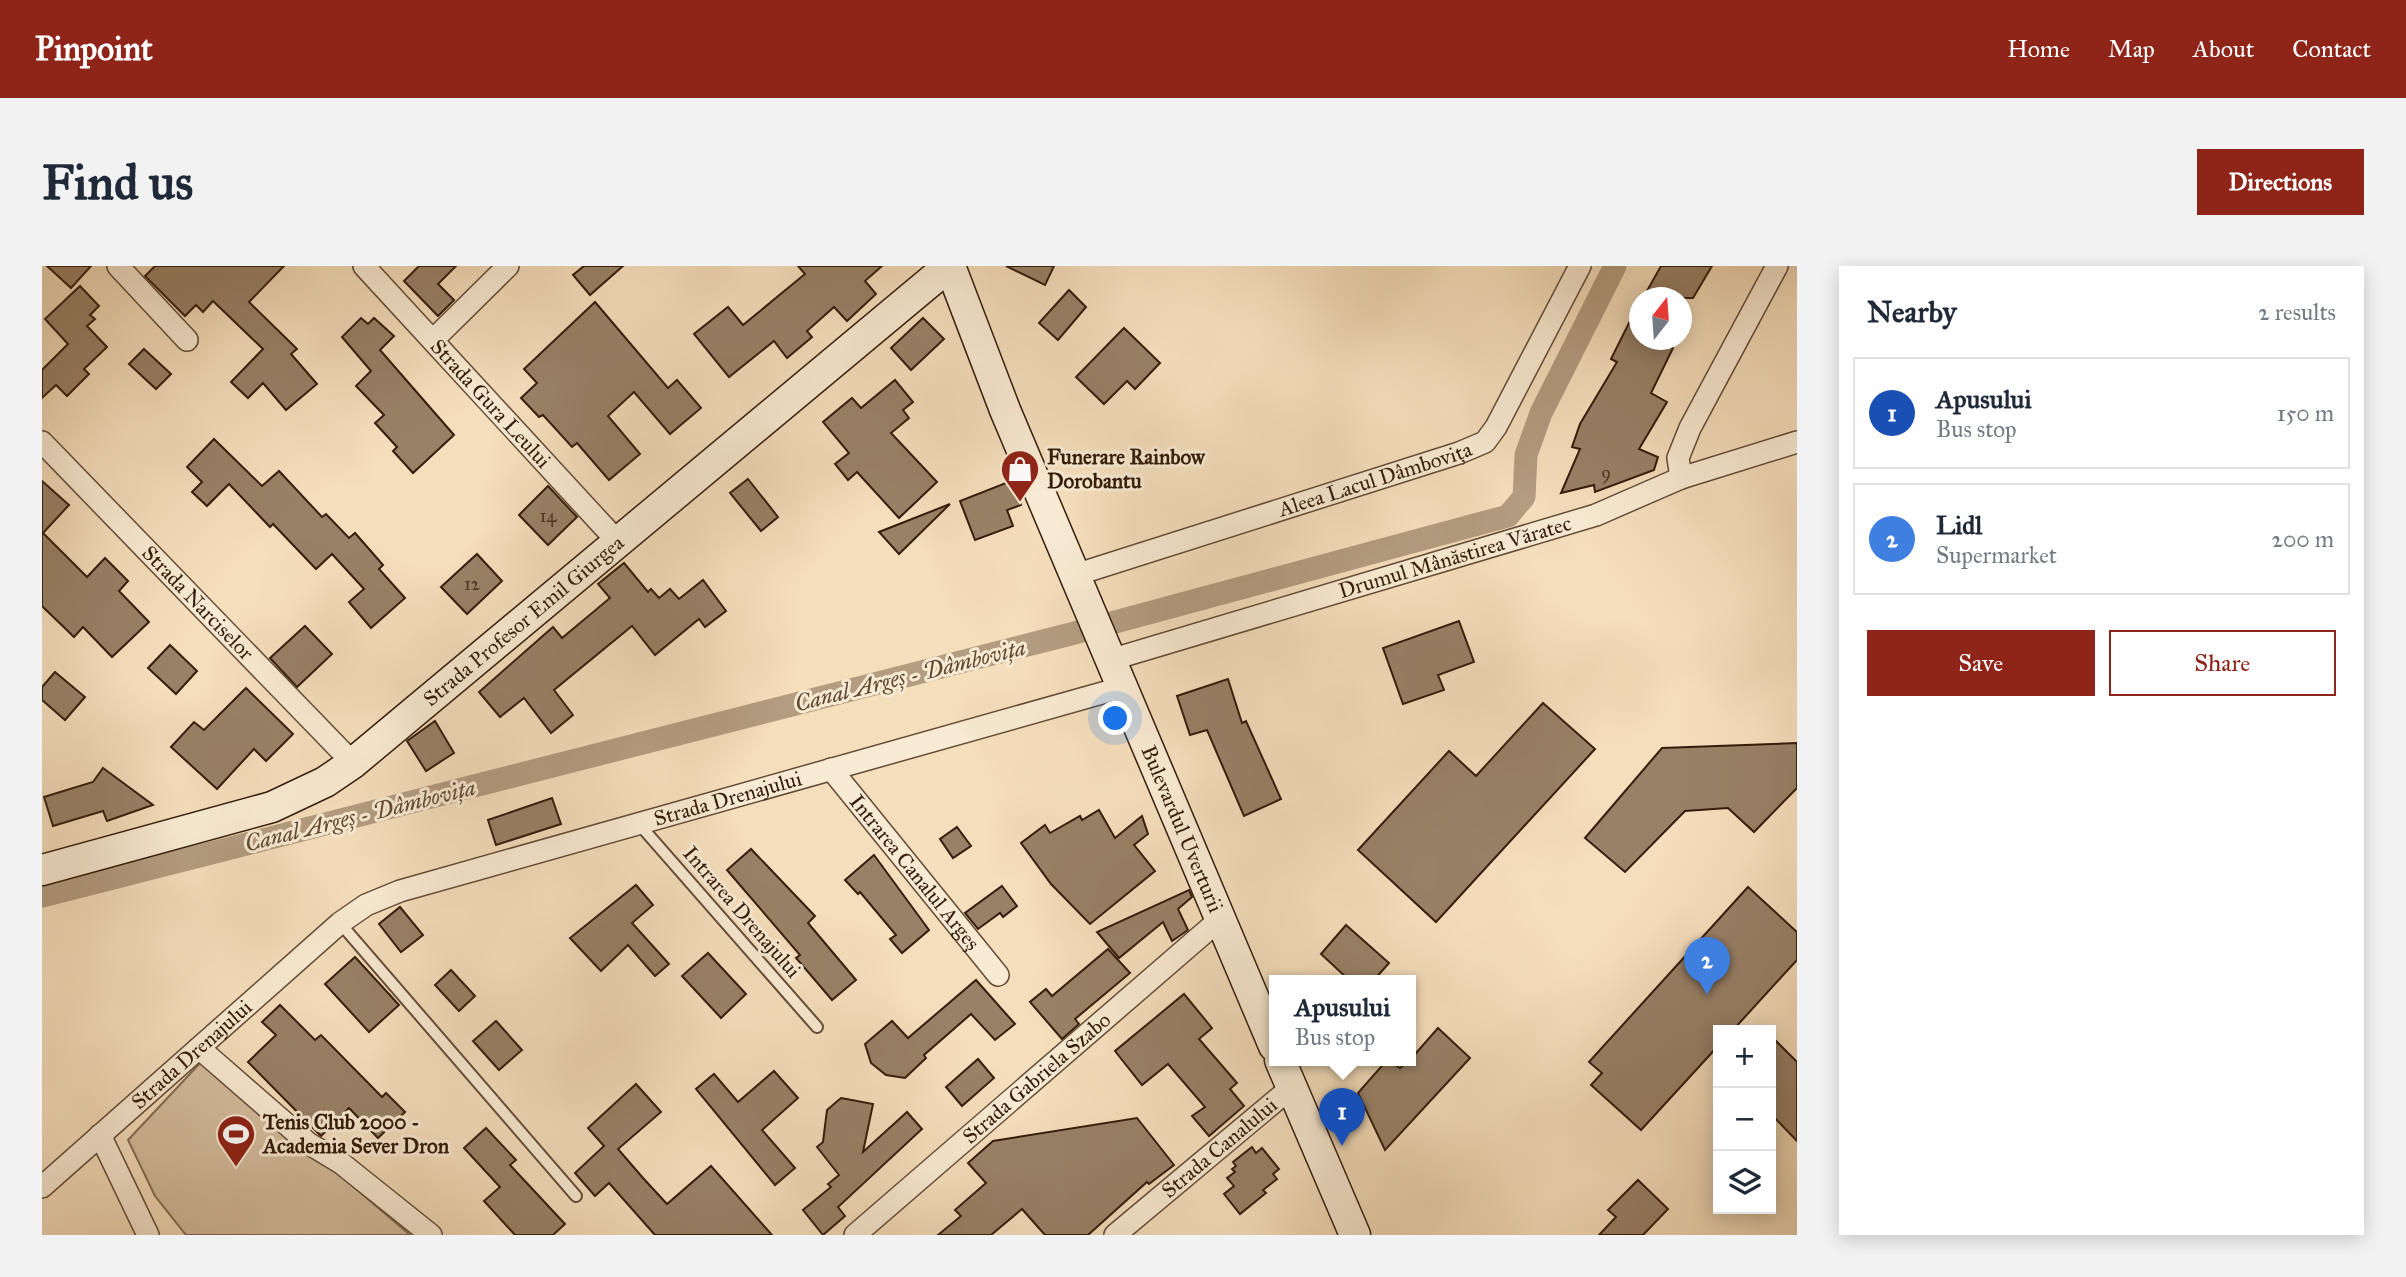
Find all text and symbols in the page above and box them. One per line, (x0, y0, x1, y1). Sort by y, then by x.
text: Pinpoint (35, 29, 153, 69)
text: Home (2007, 34, 2070, 64)
text: Map (2108, 34, 2155, 64)
text: About (2193, 34, 2254, 64)
text: Contact (2292, 34, 2371, 64)
button: Directions (2197, 149, 2364, 215)
text: Find us (42, 153, 193, 212)
north arrow (1629, 287, 1692, 350)
text: Nearby (1867, 294, 1957, 330)
text: 2 results (2258, 298, 2336, 326)
street label: Strada Gura Leului (425, 334, 557, 474)
text: Apusului (1936, 383, 2032, 415)
text: 1 (1887, 399, 1897, 427)
text: 150 m (2277, 399, 2334, 427)
text: Bus stop (1936, 415, 2017, 443)
street label: Aleea Lacul Dâmbovița (1274, 436, 1476, 523)
place label: Funerare Rainbow Dorobantu (1047, 444, 1206, 494)
shop icon: Funerare Rainbow Dorobantu (999, 448, 1041, 503)
house number: 9 (1601, 462, 1611, 484)
house number: 14 (539, 505, 558, 527)
text: Lidl (1936, 509, 1982, 541)
street label: Drumul Mânăstirea Văratec (1336, 510, 1575, 604)
text: 2 (1886, 525, 1898, 553)
text: 200 m (2272, 525, 2334, 553)
street label: Strada Profesor Emil Giurgea (418, 530, 629, 712)
street label: Strada Narciselor (137, 540, 259, 666)
text: Supermarket (1936, 541, 2057, 569)
house number: 12 (464, 573, 480, 595)
button: Save (1867, 630, 2095, 696)
button: Share (2109, 630, 2336, 696)
water label: Canal Argeș - Dâmbovița (792, 633, 1028, 717)
your location (1098, 701, 1132, 735)
street label: Bulevardul Uverturii (1135, 741, 1229, 917)
street label: Strada Drenajului (651, 765, 805, 832)
water label: Canal Argeș - Dâmbovița (242, 773, 478, 857)
street label: Intrarea Canalul Argeș (844, 789, 986, 955)
street label: Intrarea Drenajului (678, 841, 807, 984)
pin: 2 (1684, 937, 1730, 995)
popup (1269, 975, 1416, 1066)
text: Apusului (1295, 991, 1390, 1023)
street label: Strada Drenajului (126, 994, 258, 1115)
street label: Strada Gabriela Szabo (957, 1007, 1116, 1149)
text: Bus stop (1295, 1023, 1375, 1051)
map controls (1713, 1025, 1776, 1214)
button: + (1713, 1025, 1776, 1088)
pin: 1 (1319, 1088, 1365, 1146)
button: − (1713, 1088, 1776, 1151)
street label: Strada Canalului (1156, 1092, 1283, 1204)
place label: Tenis Club 2000 - Academia Sever Dron (261, 1109, 450, 1159)
sports icon: Tenis Club 2000 - Academia Sever Dron (215, 1113, 257, 1168)
button: layers (1713, 1151, 1776, 1214)

